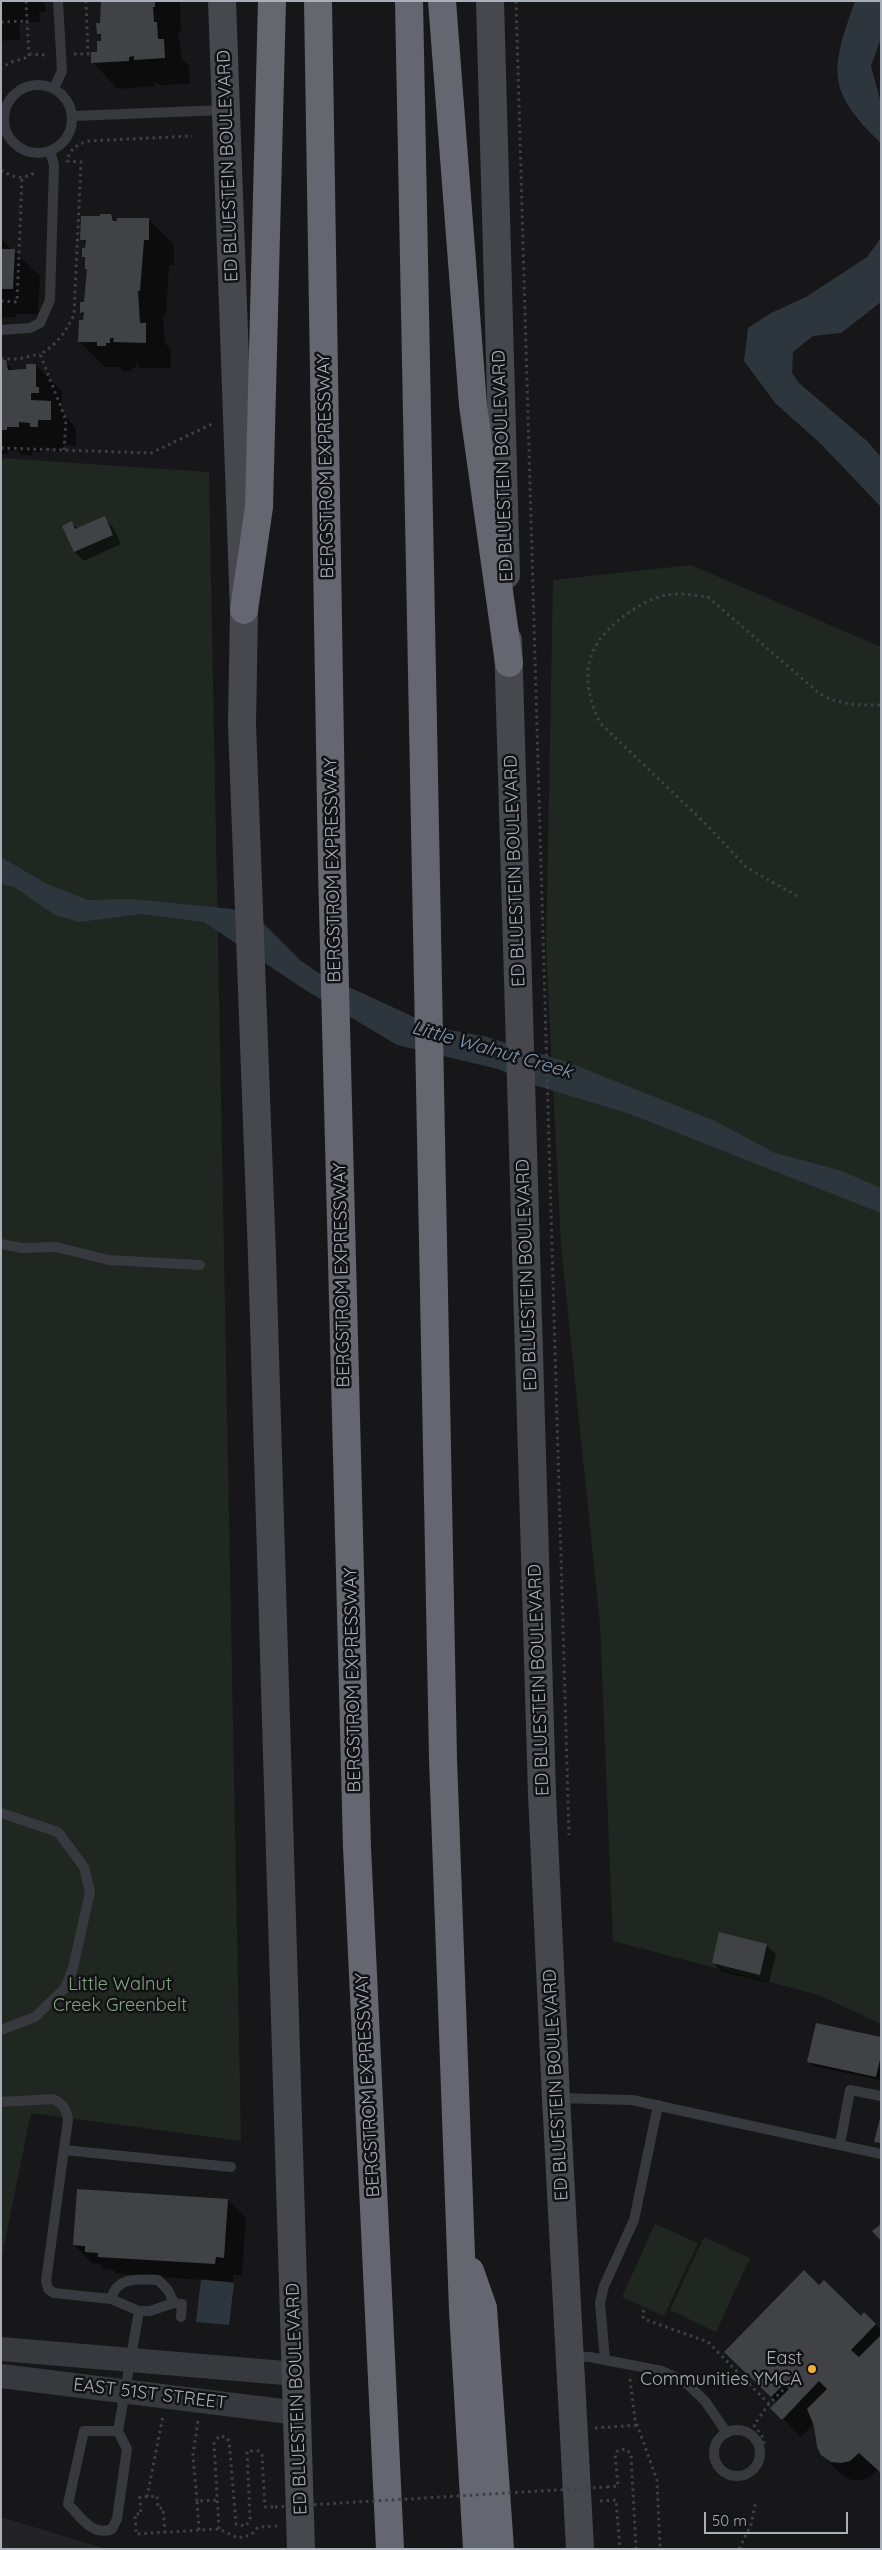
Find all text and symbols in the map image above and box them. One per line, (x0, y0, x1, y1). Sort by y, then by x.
street label: ED BLUESTEIN BOULEVARD (213, 50, 243, 282)
street label: ED BLUESTEIN BOULEVARD (488, 350, 518, 582)
street label: BERGSTROM EXPRESSWAY (313, 353, 339, 579)
street label: ED BLUESTEIN BOULEVARD (500, 755, 530, 987)
street label: BERGSTROM EXPRESSWAY (320, 757, 346, 983)
water label: Little Walnut Creek (409, 1016, 575, 1084)
street label: ED BLUESTEIN BOULEVARD (512, 1159, 542, 1391)
street label: BERGSTROM EXPRESSWAY (329, 1162, 355, 1388)
street label: ED BLUESTEIN BOULEVARD (524, 1564, 554, 1796)
street label: BERGSTROM EXPRESSWAY (340, 1567, 366, 1793)
street label: ED BLUESTEIN BOULEVARD (539, 1969, 573, 2201)
street label: BERGSTROM EXPRESSWAY (351, 1972, 385, 2198)
park label: Little Walnut Creek Greenbelt (53, 1974, 187, 2016)
street label: ED BLUESTEIN BOULEVARD (282, 2283, 312, 2515)
place label: East Communities YMCA (640, 2348, 802, 2390)
marker: East Communities YMCA (806, 2363, 818, 2375)
street label: EAST 51ST STREET (72, 2374, 228, 2414)
scale bar (707, 2502, 851, 2534)
text: 50 m (712, 2511, 747, 2530)

